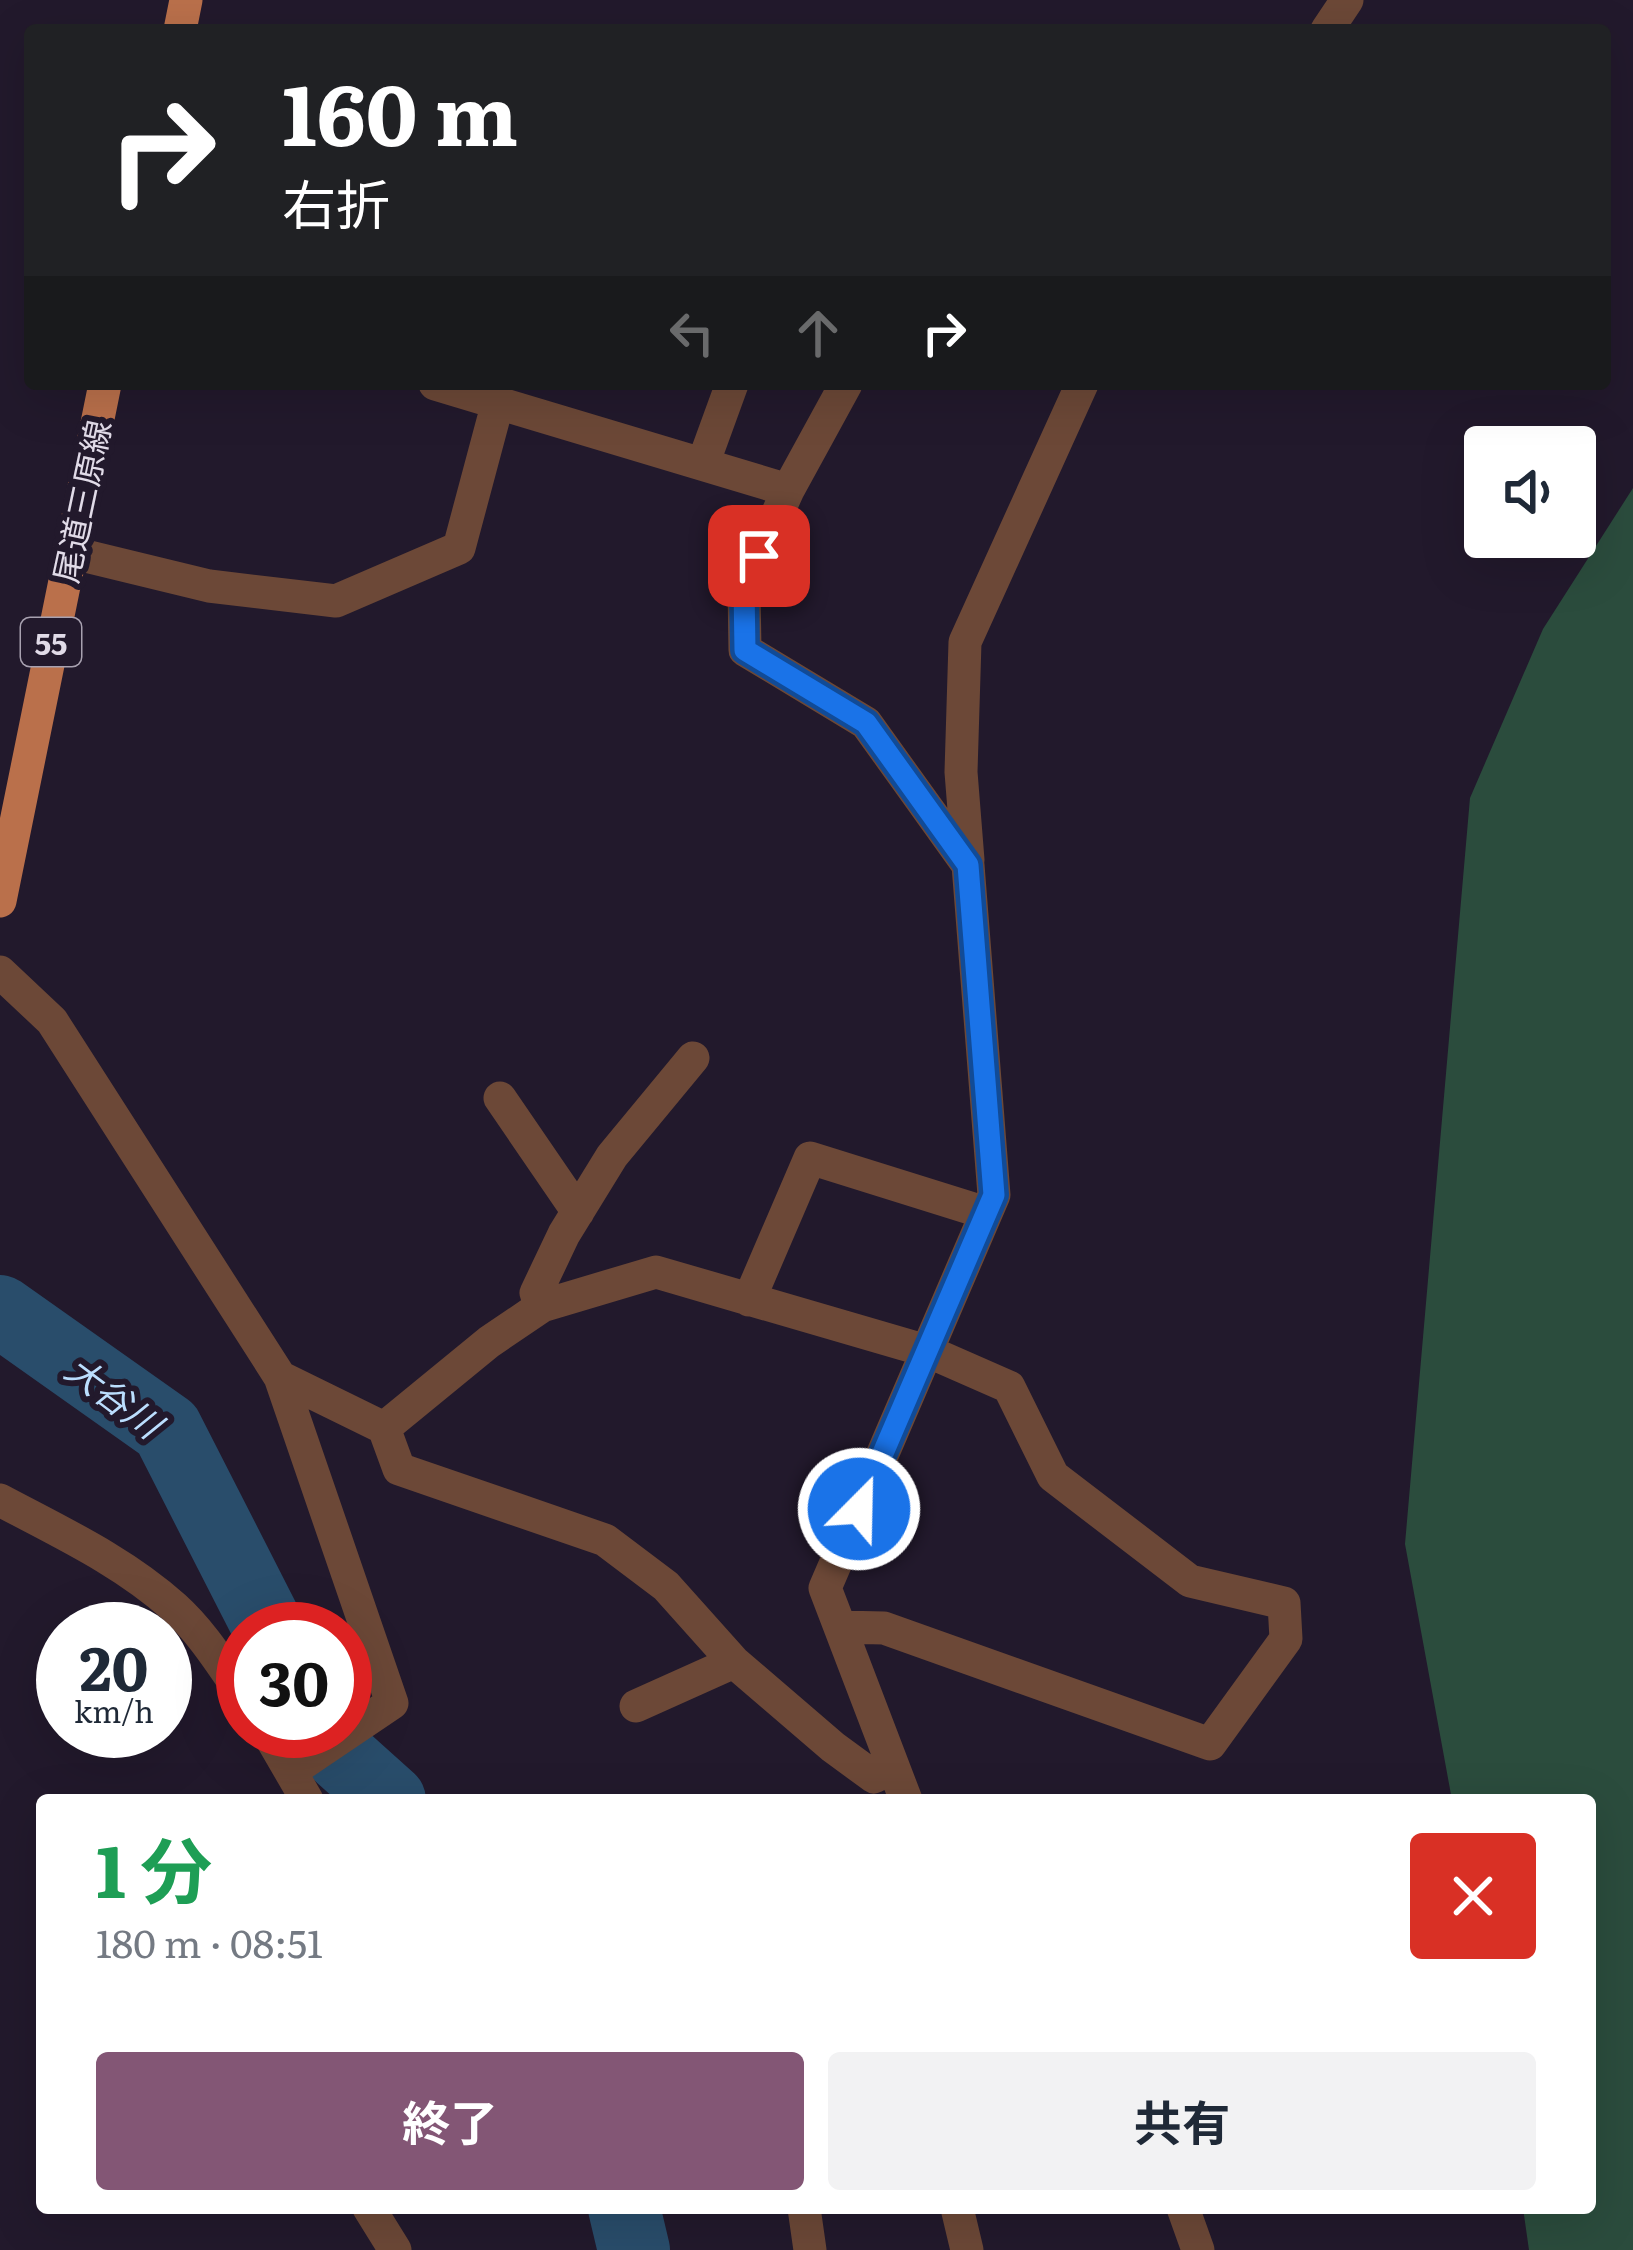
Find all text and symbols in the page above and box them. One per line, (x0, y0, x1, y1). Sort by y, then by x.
text: 160 m (282, 47, 518, 172)
icon: right (84, 72, 240, 228)
text: 右折 (282, 161, 390, 242)
icon: left (659, 300, 725, 366)
icon: ahead (785, 300, 851, 366)
icon: right (911, 300, 977, 366)
street label: 尾道三原線 (39, 415, 121, 587)
map controls (1464, 426, 1596, 558)
button: sound (1464, 426, 1596, 558)
pin (708, 505, 810, 607)
icon: arrive (726, 523, 792, 589)
road number: 55 (21, 618, 81, 666)
water label: 大谷川 (56, 1341, 177, 1451)
position arrow (796, 1446, 922, 1572)
speed limit sign: 30 (216, 1602, 372, 1758)
text: 20 (79, 1620, 149, 1709)
text: km/h (74, 1688, 154, 1732)
text: 1 分 (96, 1813, 212, 1920)
button: close (1410, 1833, 1536, 1959)
text: 180 m · 08:51 (96, 1912, 323, 1970)
button: 終了 (96, 2052, 804, 2190)
button: 共有 (828, 2052, 1536, 2190)

